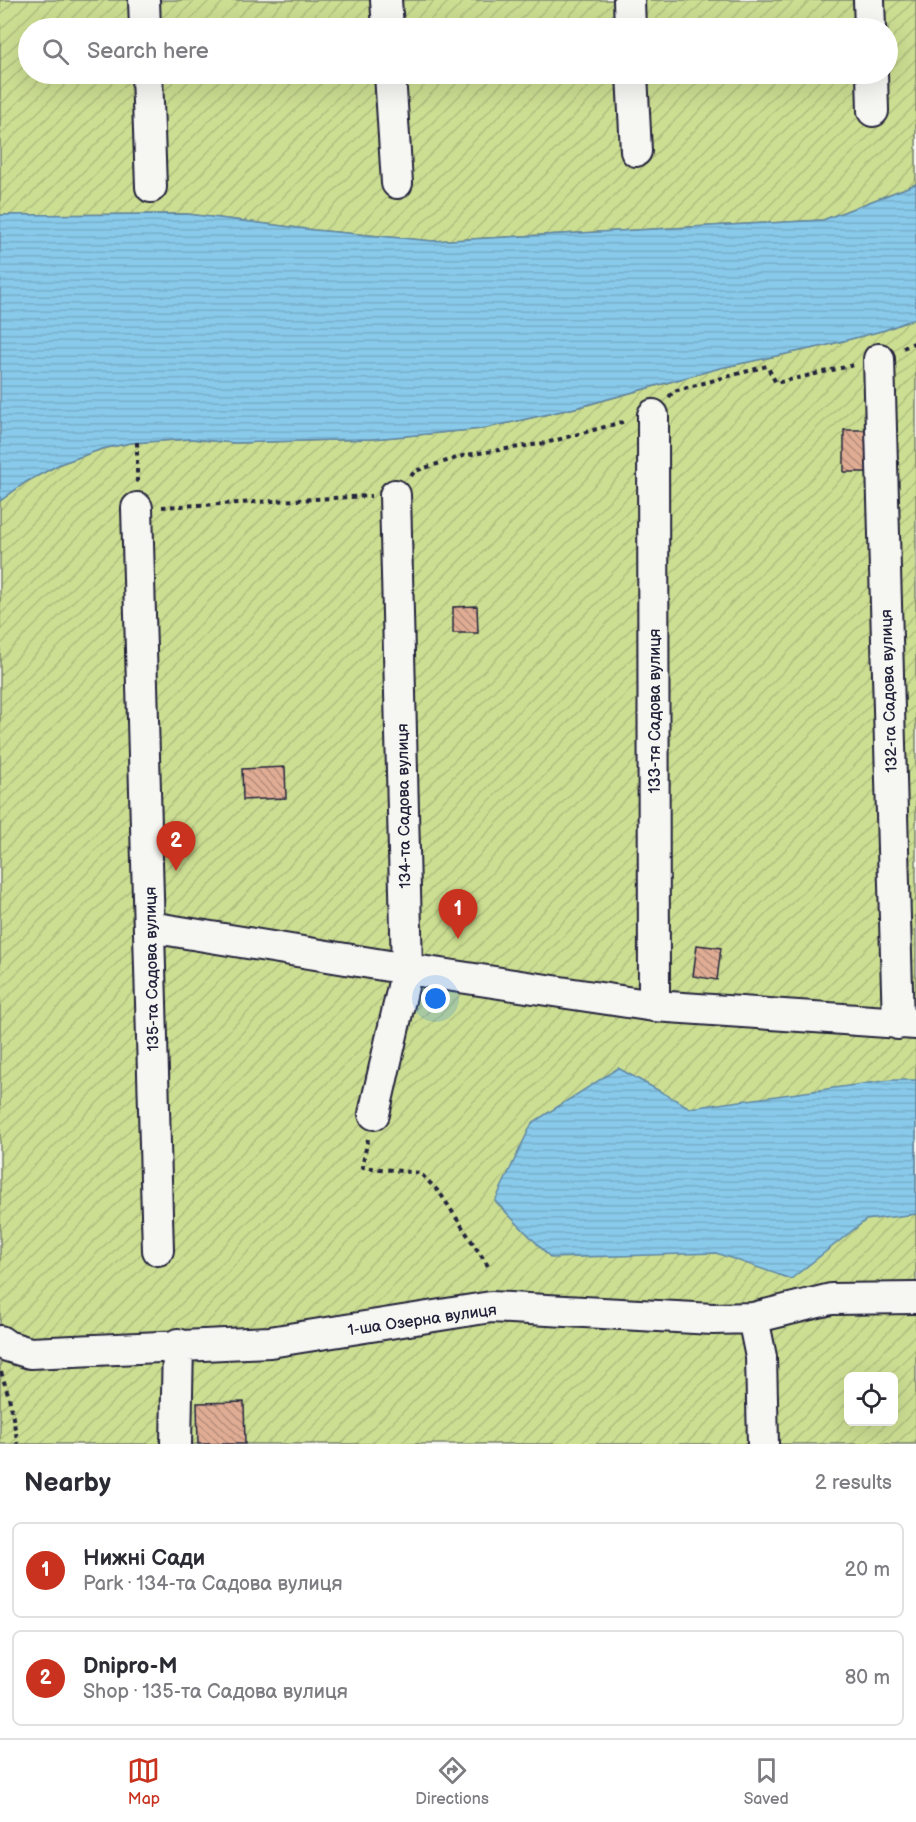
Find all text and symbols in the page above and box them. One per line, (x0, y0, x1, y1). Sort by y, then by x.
search box (18, 18, 898, 84)
icon: search (39, 35, 72, 68)
text: Search here (87, 38, 209, 65)
street label: 132-га Садова вулиця (877, 609, 902, 773)
street label: 133-тя Садова вулиця (646, 628, 665, 793)
street label: 134-та Садова вулиця (394, 723, 415, 889)
pin: 2 (156, 822, 195, 871)
street label: 135-та Садова вулиця (142, 886, 163, 1051)
pin: 1 (438, 890, 478, 939)
your location (421, 984, 450, 1013)
street label: 1-ша Озерна вулиця (347, 1301, 498, 1340)
map controls (844, 1372, 898, 1426)
button: locate (844, 1372, 898, 1426)
text: Nearby (24, 1468, 111, 1499)
text: 2 results (815, 1471, 892, 1495)
text: Нижні Сади (83, 1545, 205, 1572)
text: 1 (41, 1558, 50, 1582)
text: 20 m (845, 1558, 890, 1582)
text: Park · 134-та Садова вулиця (83, 1572, 343, 1596)
text: Dnipro-M (83, 1653, 177, 1680)
text: 2 (40, 1666, 51, 1690)
text: 80 m (845, 1666, 890, 1690)
text: Shop · 135-та Садова вулиця (83, 1680, 348, 1704)
tab: Map (127, 1754, 160, 1809)
tab: Directions (415, 1754, 489, 1809)
tab: Saved (744, 1754, 789, 1809)

